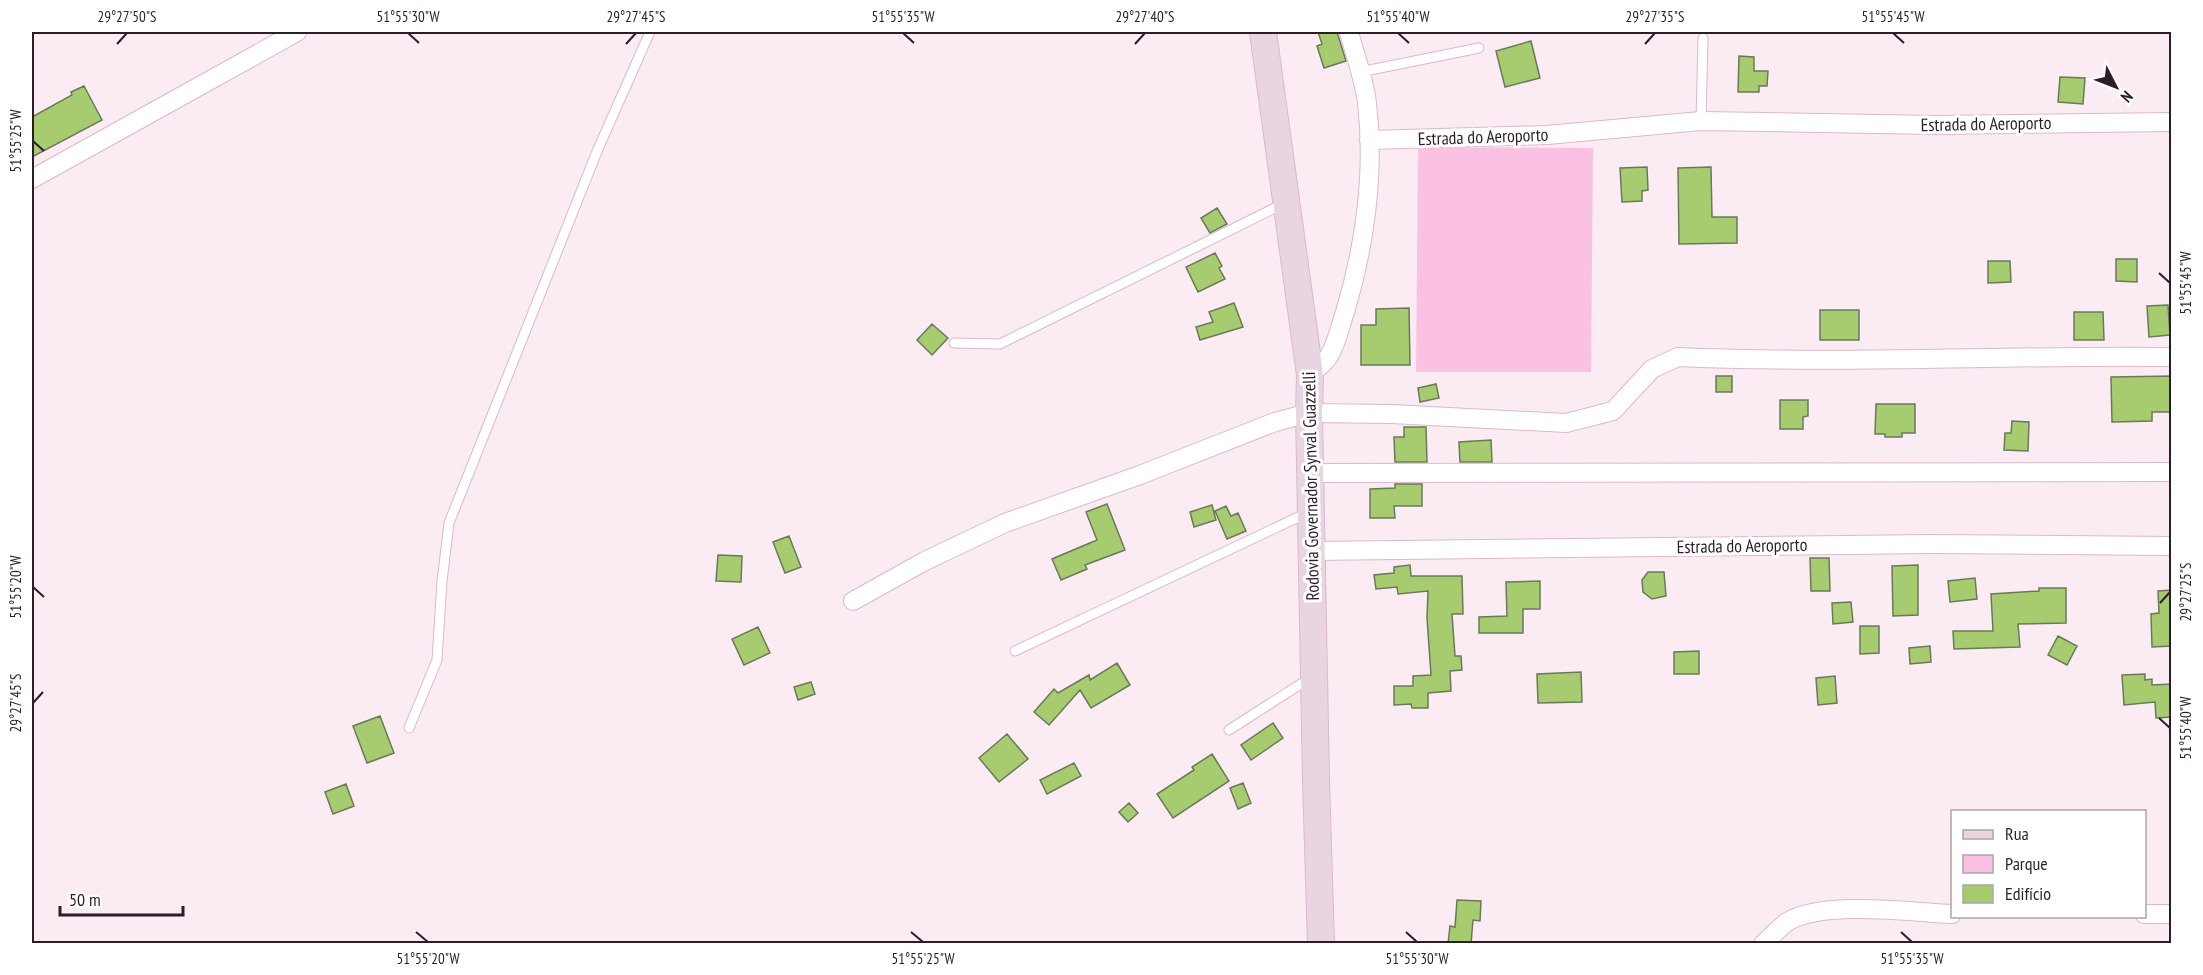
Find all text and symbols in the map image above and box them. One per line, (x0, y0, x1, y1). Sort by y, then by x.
text: 29°27'50"S (97, 7, 157, 26)
text: 51°55'30"W (376, 7, 440, 26)
text: 29°27'45"S (606, 7, 666, 26)
text: 51°55'35"W (871, 7, 935, 26)
text: 29°27'40"S (1115, 7, 1175, 26)
text: 51°55'40"W (1366, 7, 1430, 26)
text: 29°27'35"S (1625, 7, 1685, 26)
text: 51°55'45"W (1861, 7, 1925, 26)
north arrow (2086, 57, 2146, 117)
text: N (2117, 87, 2137, 107)
text: 51°55'25"W (6, 109, 25, 173)
street label: Estrada do Aeroporto (1920, 111, 2052, 136)
street label: Estrada do Aeroporto (1417, 123, 1549, 150)
text: 51°55'45"W (2176, 251, 2195, 315)
street label: Rodovia Governador Synval Guazzelli (1297, 371, 1324, 601)
street label: Estrada do Aeroporto (1676, 533, 1808, 558)
text: 51°55'20"W (6, 555, 25, 619)
text: 29°27'25"S (2176, 562, 2195, 622)
text: 29°27'45"S (6, 673, 25, 733)
text: 51°55'40"W (2176, 696, 2195, 760)
legend (1951, 810, 2146, 918)
text: Rua (2005, 822, 2029, 845)
text: Parque (2005, 852, 2048, 875)
scale bar (60, 879, 183, 917)
text: Edifício (2005, 882, 2051, 905)
text: 50 m (69, 888, 101, 911)
text: 51°55'20"W (396, 949, 460, 968)
text: 51°55'25"W (891, 949, 955, 968)
text: 51°55'30"W (1385, 949, 1449, 968)
text: 51°55'35"W (1880, 949, 1944, 968)

